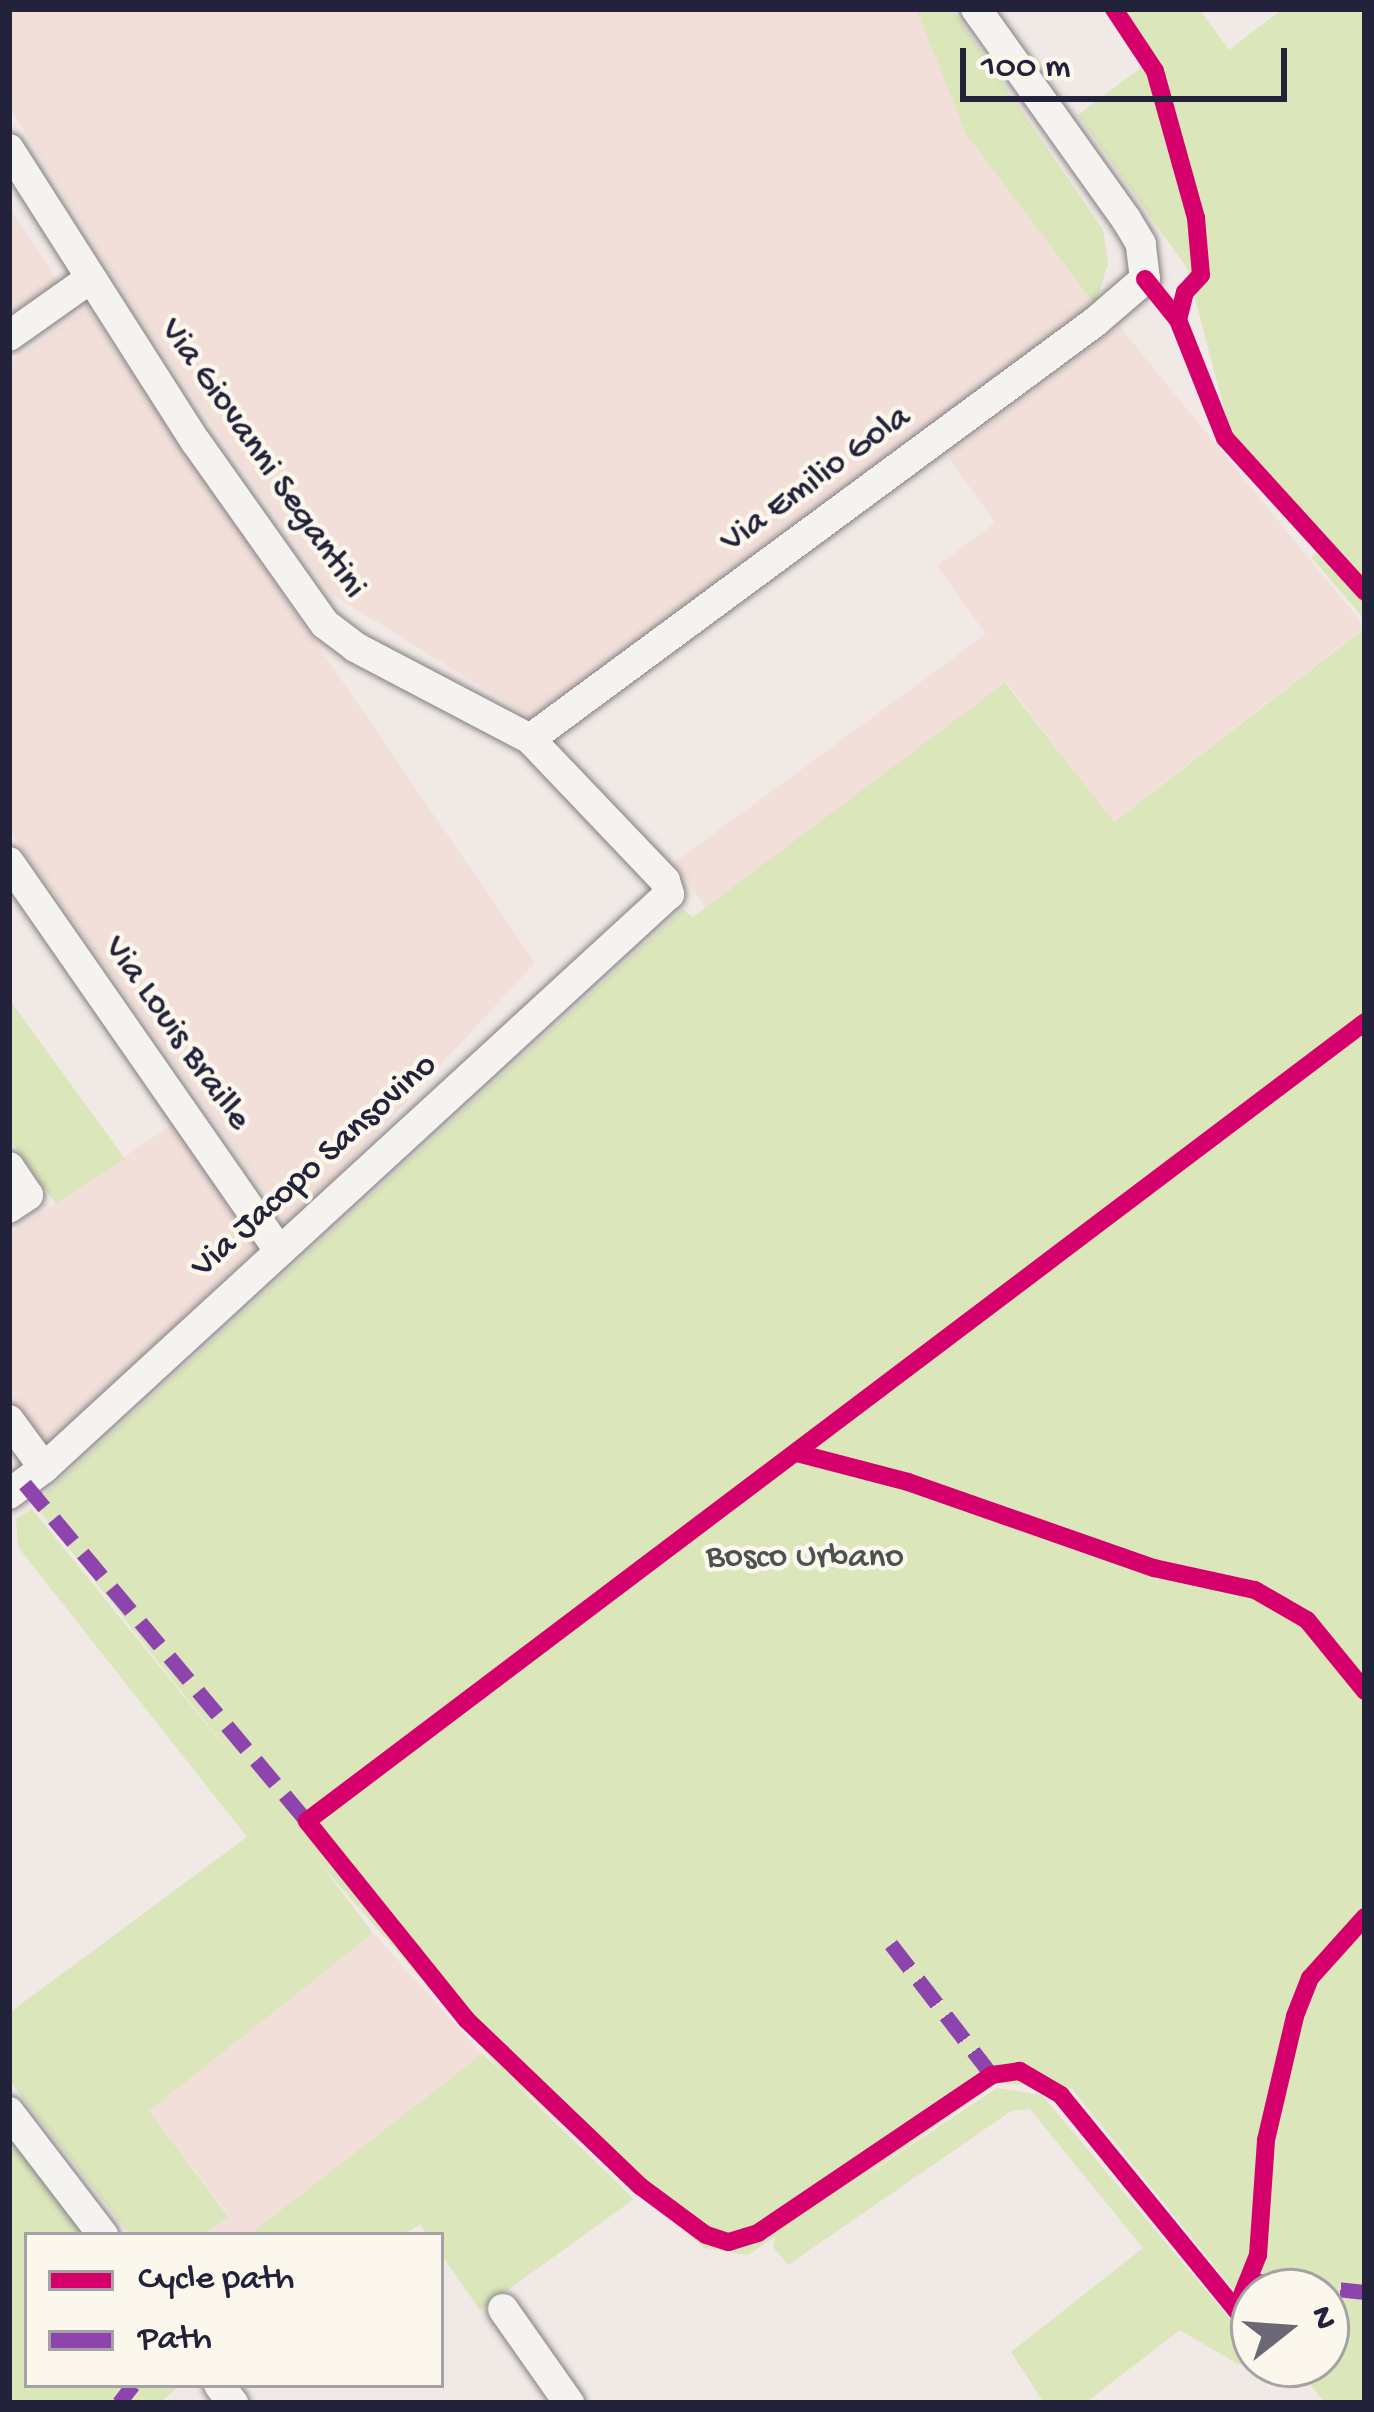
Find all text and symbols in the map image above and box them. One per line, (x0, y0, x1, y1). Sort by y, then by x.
scale bar (966, 24, 1293, 98)
text: 100 m (981, 47, 1071, 90)
street label: Via Giovanni Segantini (149, 311, 375, 607)
street label: Via Emilio Gola (713, 397, 919, 563)
street label: Via Louis Braille (93, 928, 259, 1140)
street label: Via Jacopo Sansovino (183, 1045, 447, 1289)
park label: Bosco Urbano (706, 1537, 904, 1581)
legend (24, 2232, 444, 2388)
text: Cycle path (138, 2259, 294, 2302)
north arrow (1230, 2268, 1350, 2388)
text: N (1300, 2302, 1343, 2334)
text: Path (138, 2319, 212, 2362)

